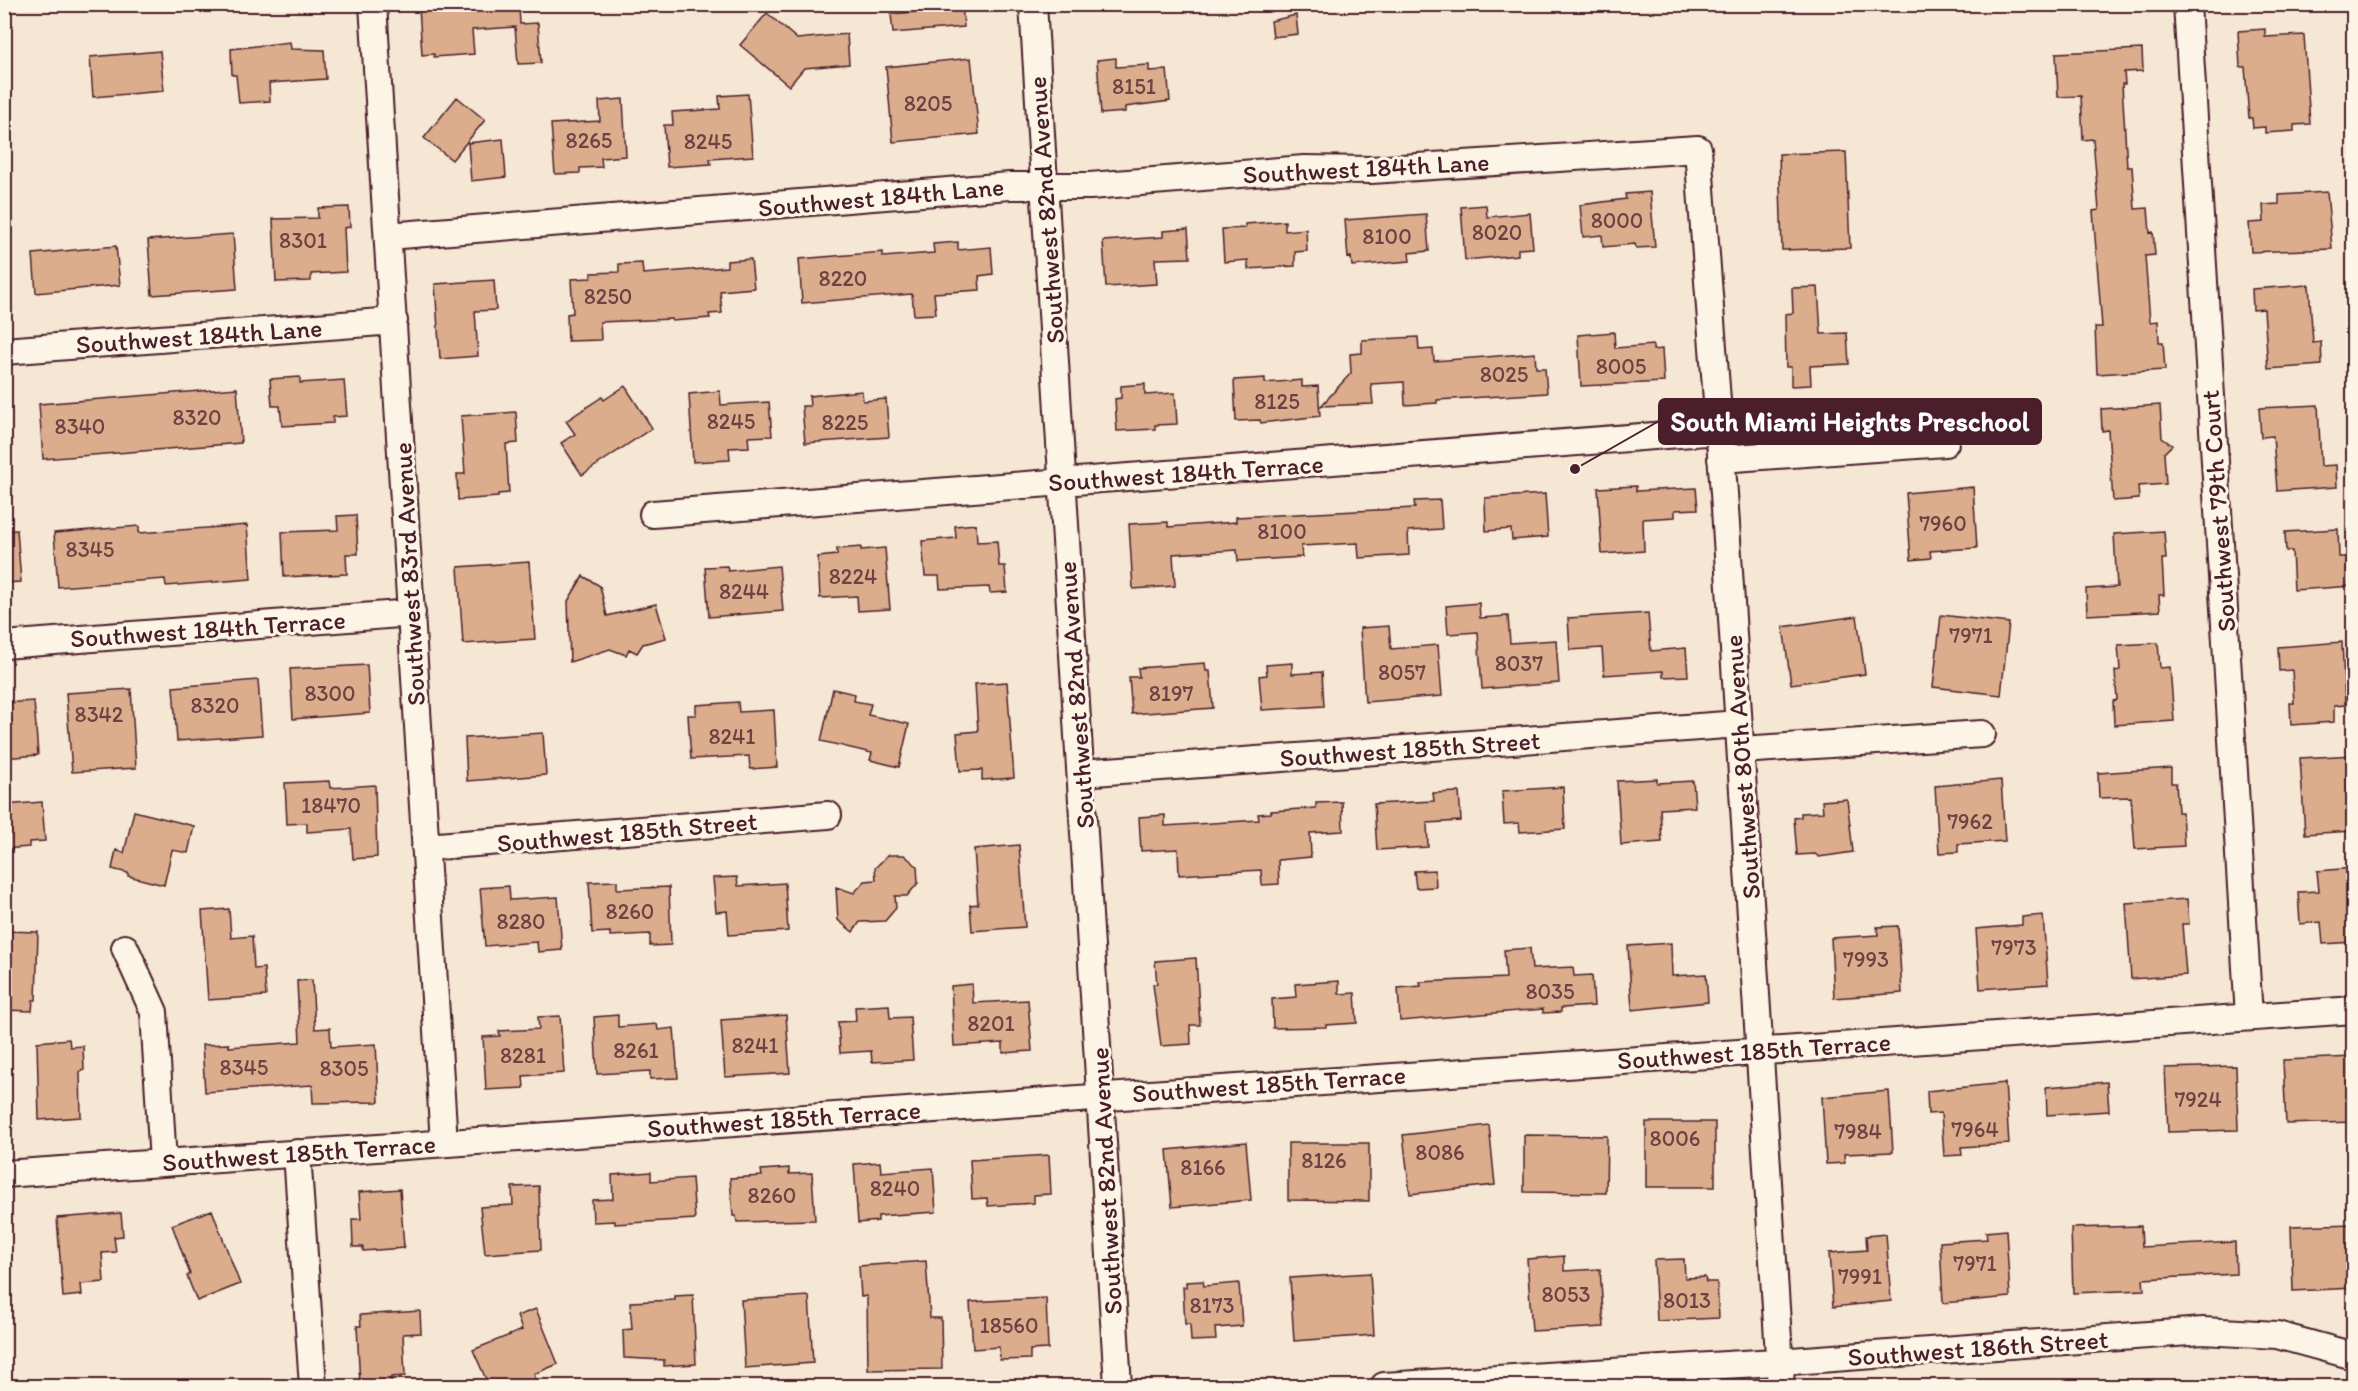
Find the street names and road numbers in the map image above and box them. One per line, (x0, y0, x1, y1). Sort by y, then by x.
street label: Southwest 82nd Avenue (1021, 75, 1071, 345)
street label: Southwest 184th Lane (1242, 146, 1490, 190)
street label: Southwest 184th Lane (757, 170, 1005, 224)
street label: Southwest 184th Lane (75, 311, 323, 361)
street label: Southwest 79th Court (2194, 389, 2242, 633)
street label: Southwest 83rd Avenue (386, 441, 432, 707)
street label: Southwest 184th Terrace (1047, 447, 1325, 499)
street label: Southwest 82nd Avenue (1051, 560, 1101, 830)
street label: Southwest 184th Terrace (69, 603, 347, 655)
street label: Southwest 80th Avenue (1717, 634, 1767, 900)
street label: Southwest 185th Street (1279, 724, 1542, 774)
street label: Southwest 185th Street (495, 805, 759, 859)
street label: Southwest 185th Terrace (1616, 1025, 1892, 1077)
street label: Southwest 82nd Avenue (1083, 1046, 1129, 1316)
street label: Southwest 185th Terrace (1131, 1058, 1407, 1110)
street label: Southwest 185th Terrace (646, 1093, 922, 1145)
street label: Southwest 185th Terrace (161, 1127, 437, 1179)
street label: Southwest 186th Street (1846, 1323, 2110, 1373)

